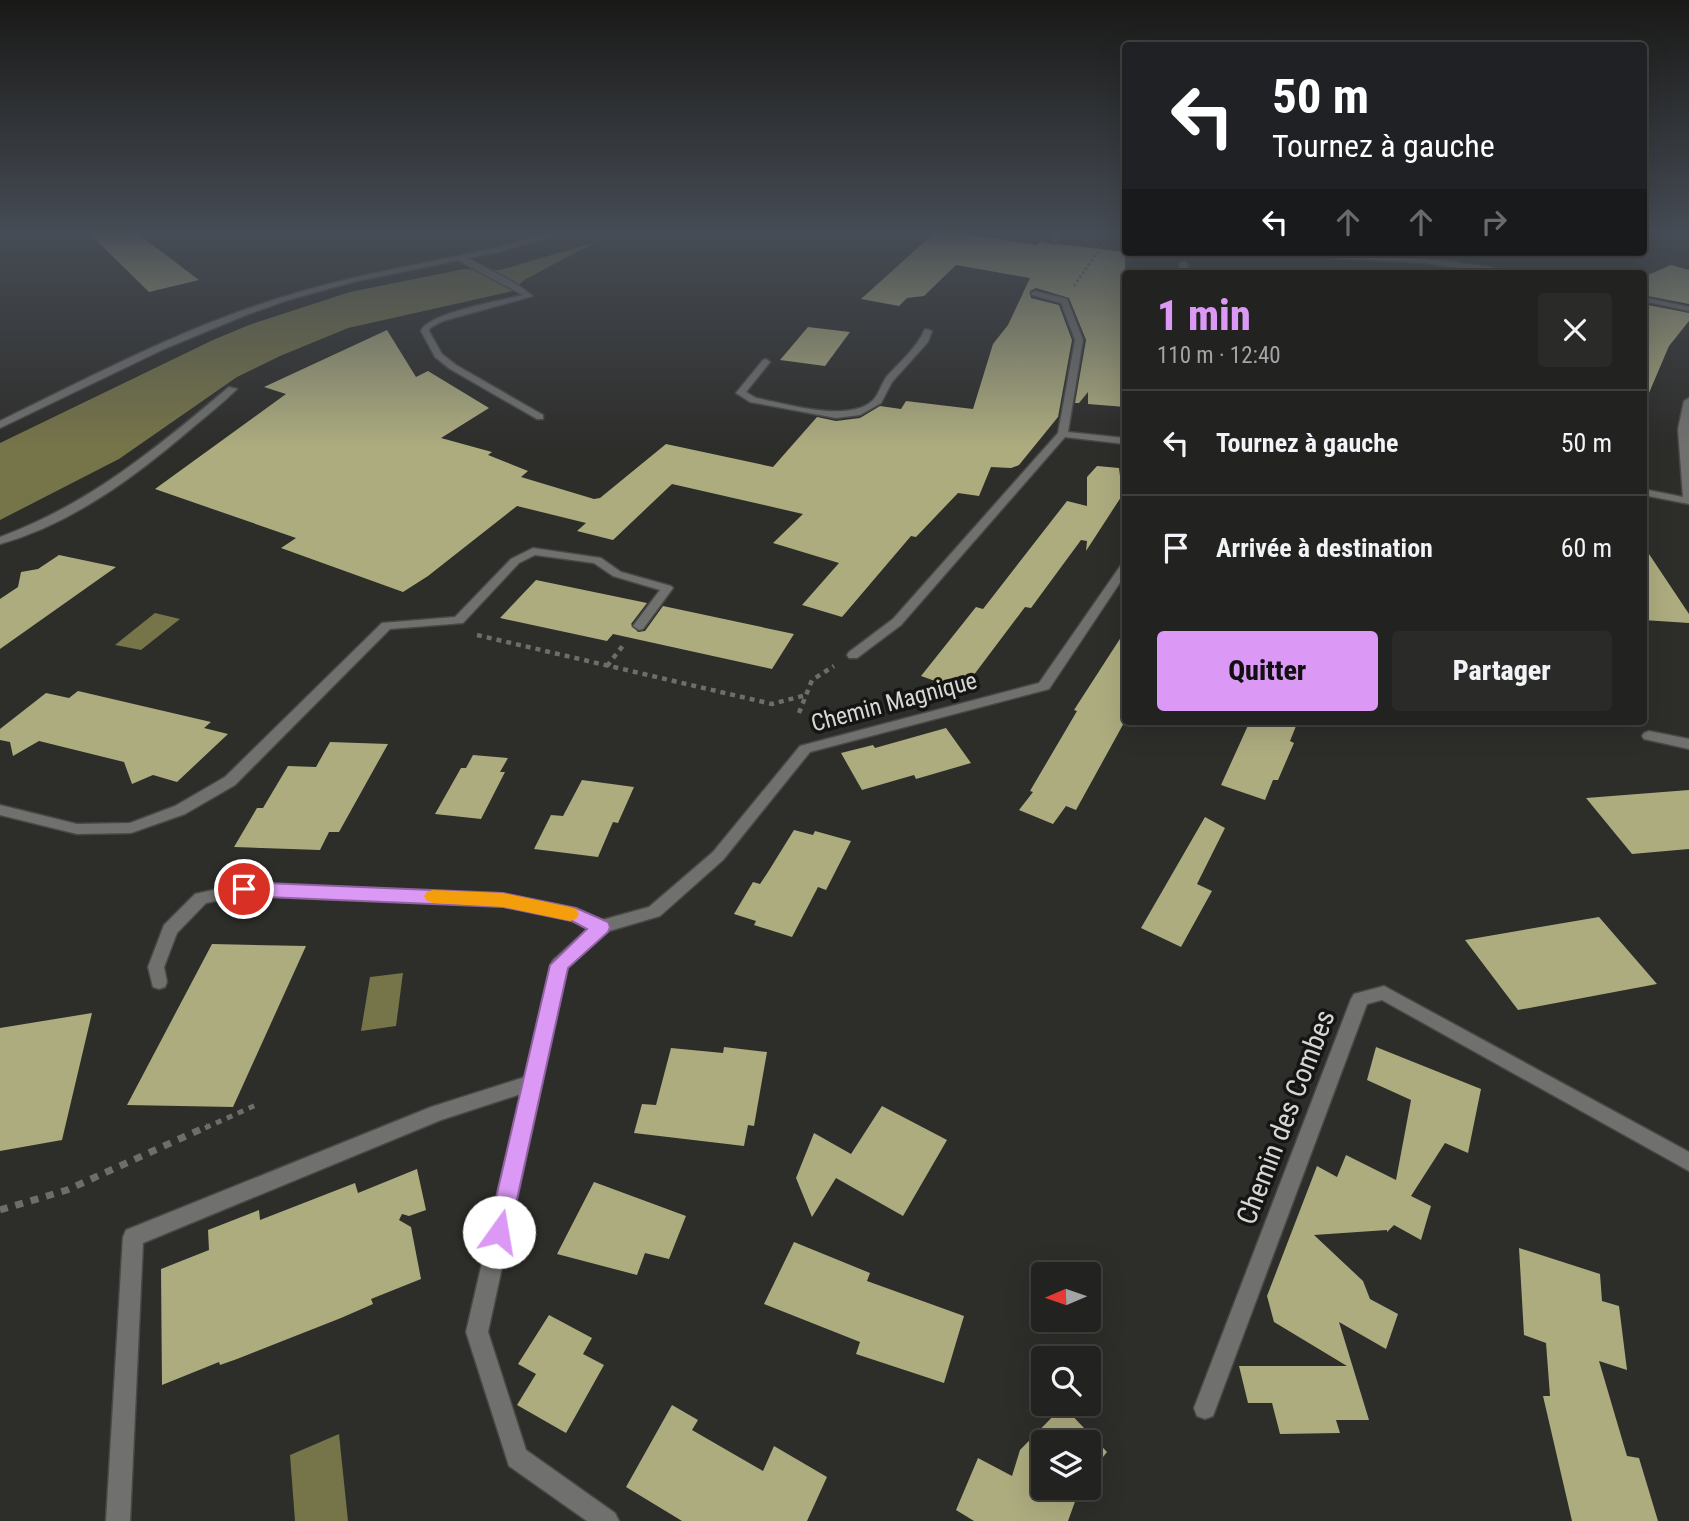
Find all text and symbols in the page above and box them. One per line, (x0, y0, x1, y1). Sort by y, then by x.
text: 50 m (1272, 68, 1369, 125)
icon: left (1157, 70, 1248, 161)
text: Tournez à gauche (1272, 127, 1495, 165)
icon: left (1256, 203, 1294, 241)
icon: ahead (1329, 203, 1367, 241)
icon: ahead (1402, 203, 1440, 241)
icon: right (1475, 203, 1513, 241)
text: 1 min (1157, 291, 1251, 340)
button: close (1538, 293, 1612, 367)
text: 110 m · 12:40 (1157, 342, 1281, 369)
icon: left (1157, 424, 1195, 462)
text: Tournez à gauche (1216, 428, 1398, 458)
text: 50 m (1561, 428, 1612, 458)
icon: arrive (1157, 529, 1195, 567)
text: Arrivée à destination (1216, 533, 1433, 563)
text: 60 m (1561, 533, 1612, 563)
button: Quitter (1157, 631, 1378, 711)
button: Partager (1392, 631, 1612, 711)
street label: Chemin Magnique (808, 666, 980, 738)
pin (214, 859, 274, 919)
icon: arrive (225, 870, 263, 908)
street label: Chemin des Combes (1229, 1005, 1342, 1229)
position arrow (462, 1195, 536, 1269)
north arrow (1031, 1262, 1101, 1332)
map controls (1031, 1262, 1101, 1500)
button: search (1031, 1346, 1101, 1416)
button: layers (1031, 1430, 1101, 1500)

